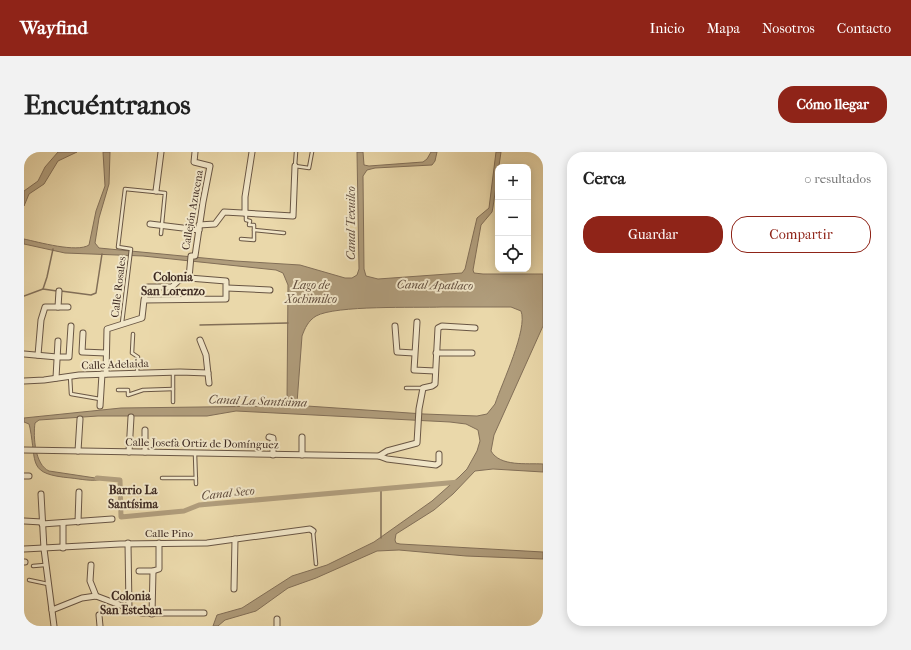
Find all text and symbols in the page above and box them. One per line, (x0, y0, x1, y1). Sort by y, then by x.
text: Wayfind (20, 17, 88, 39)
text: Inicio (650, 20, 685, 37)
text: Mapa (707, 20, 740, 37)
text: Nosotros (762, 20, 815, 37)
text: Contacto (837, 20, 891, 37)
button: Cómo llegar (778, 86, 887, 123)
text: Encuéntranos (24, 88, 191, 121)
map controls (495, 164, 531, 272)
button: + (495, 164, 531, 200)
street label: Callejón Azucena (179, 168, 206, 251)
text: Cerca (583, 168, 625, 188)
text: 0 resultados (804, 171, 871, 186)
water label: Canal Texuilco (344, 186, 358, 260)
button: − (495, 200, 531, 236)
button: Guardar (583, 216, 723, 253)
button: Compartir (731, 216, 871, 253)
button: locate (495, 236, 531, 272)
street label: Calle Rosales (108, 256, 129, 318)
district label: Colonia San Lorenzo (141, 270, 205, 298)
water label: Canal Apatlaco (397, 277, 473, 293)
water label: Lago de Xochimilco (284, 278, 337, 306)
street label: Calle Adelaida (81, 357, 150, 372)
water label: Canal La Santísima (209, 392, 307, 410)
street label: Calle Josefa Ortiz de Domínguez (125, 436, 279, 451)
district label: Barrio La Santísima (108, 483, 158, 511)
water label: Canal Seco (201, 483, 255, 503)
street label: Calle Pino (145, 527, 193, 540)
district label: Colonia San Esteban (100, 589, 163, 617)

